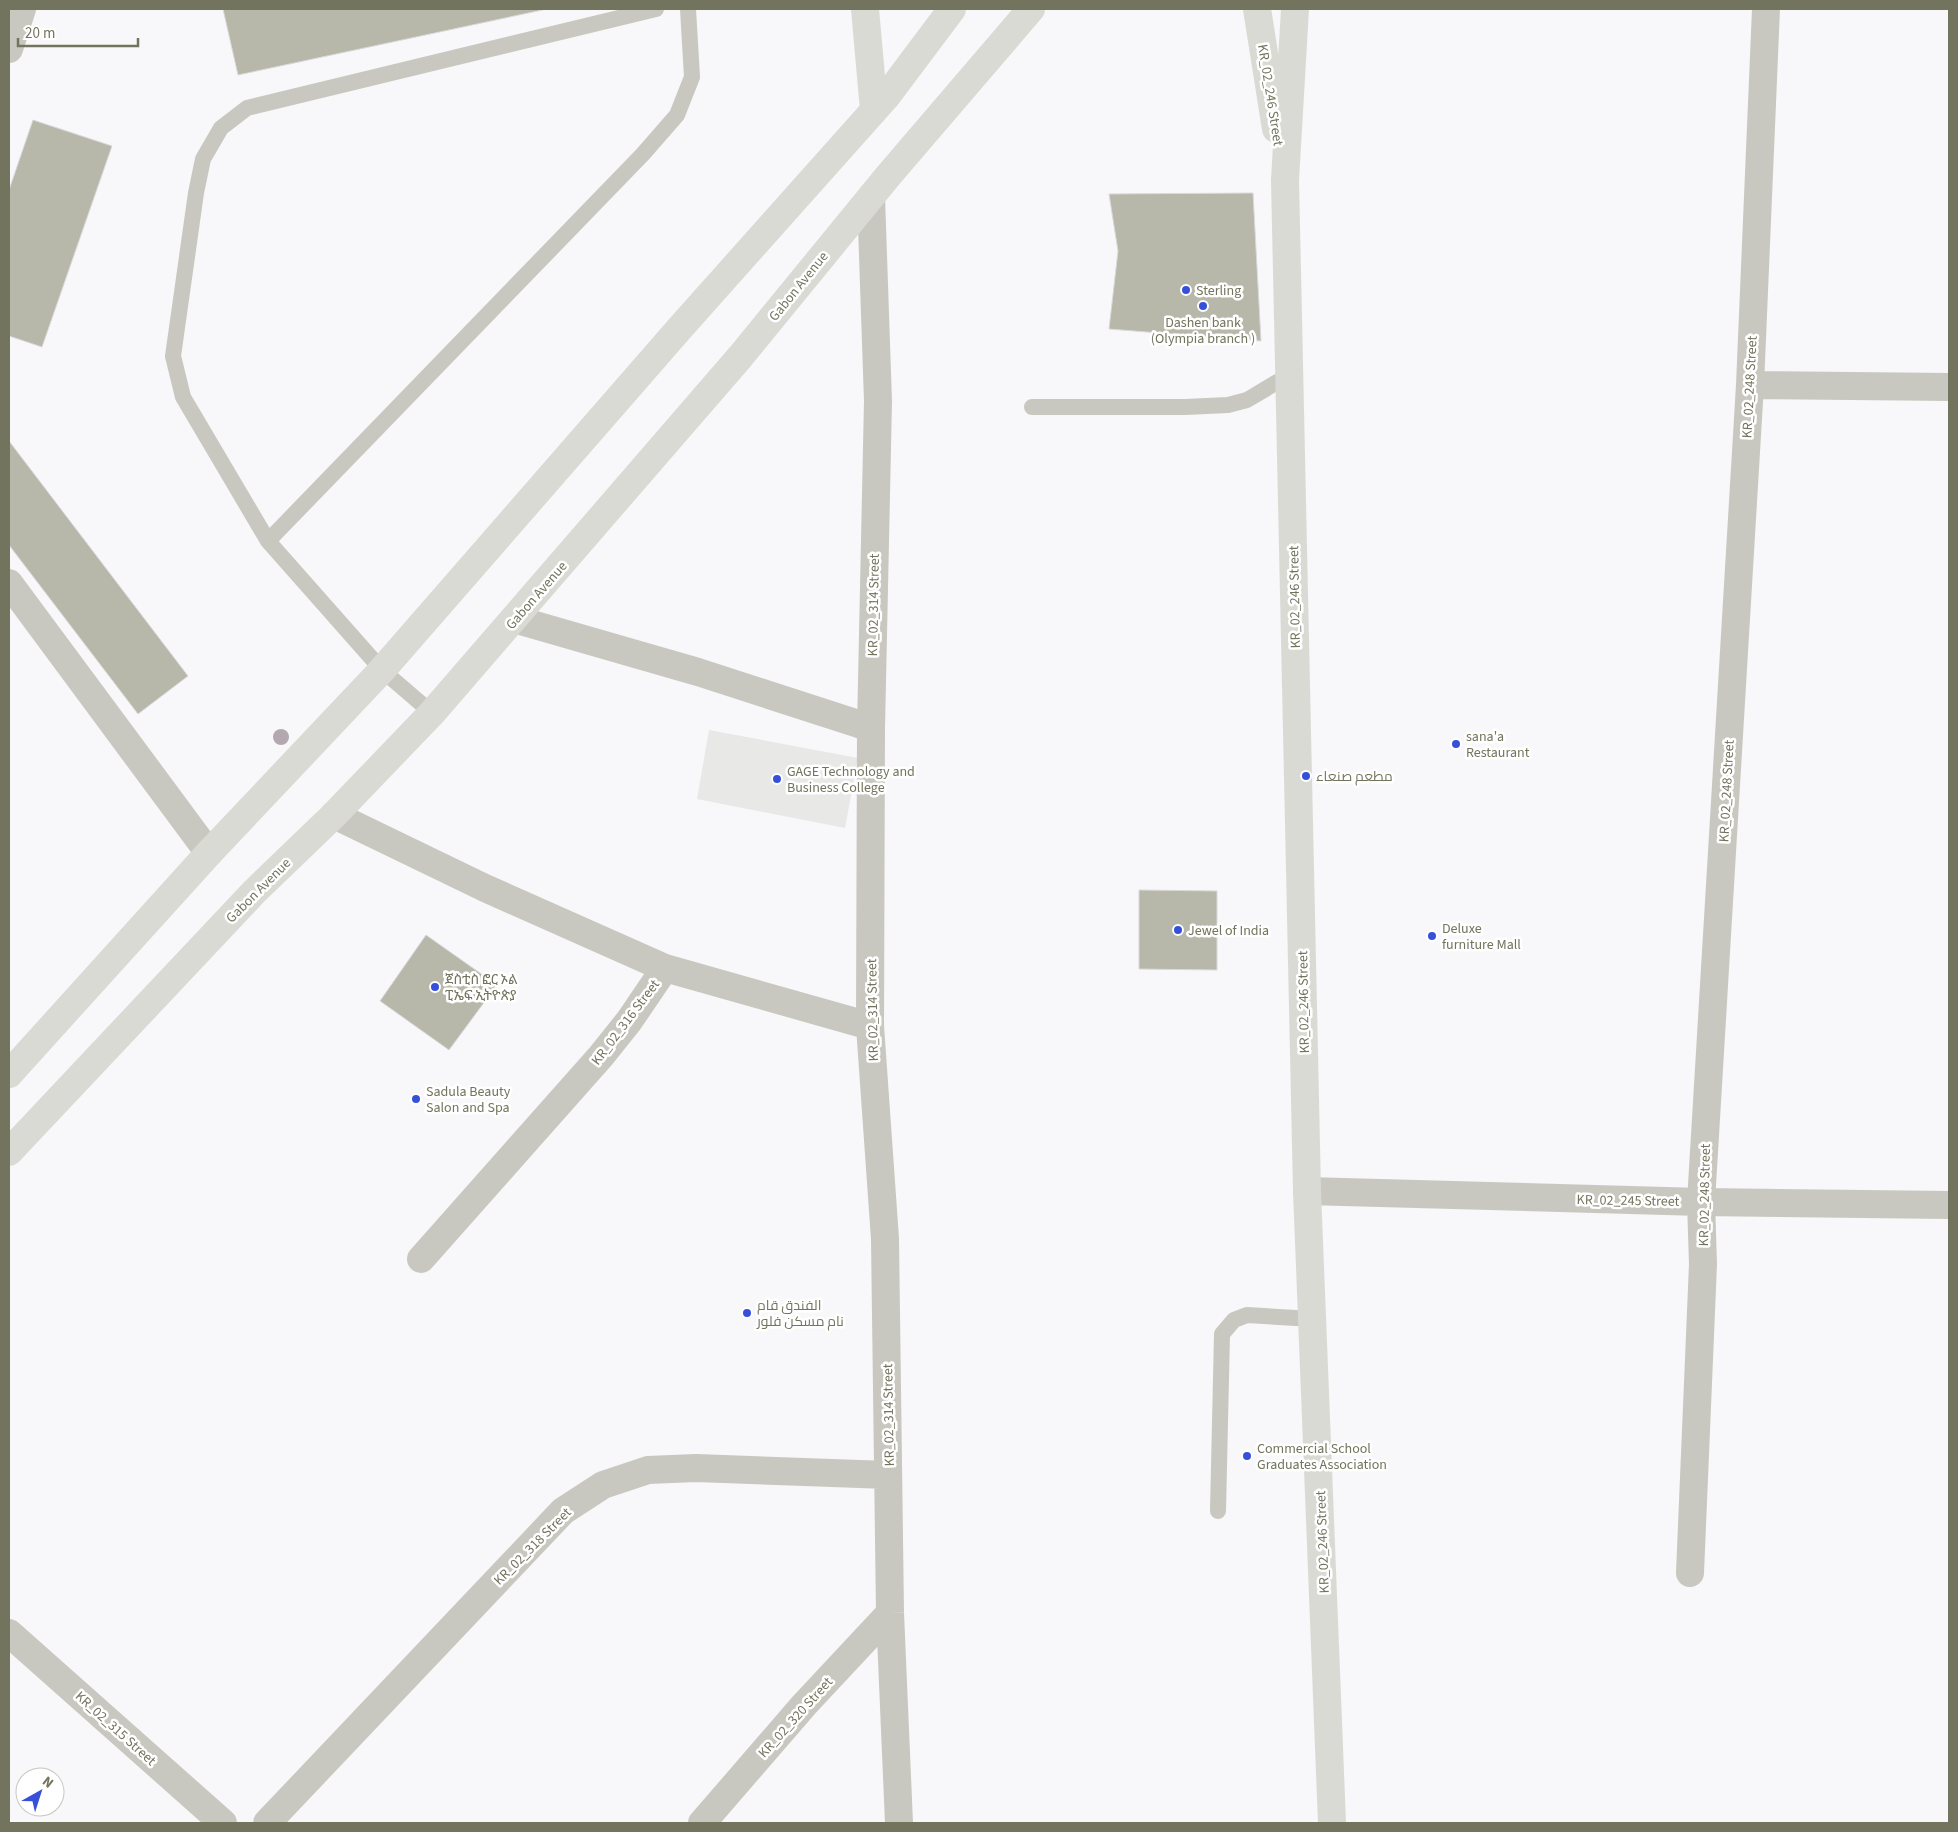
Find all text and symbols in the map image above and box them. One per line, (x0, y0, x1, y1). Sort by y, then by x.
scale bar (18, 15, 138, 47)
text: 20 m (25, 23, 55, 44)
street label: KR_02_246 Street (1252, 43, 1288, 148)
street label: Gabon Avenue (764, 247, 833, 326)
place label: Sterling (1196, 281, 1241, 301)
marker: Sterling (1180, 284, 1192, 296)
marker: Dashen bank (Olympia branch ) (1197, 300, 1209, 312)
place label: Dashen bank (Olympia branch ) (1151, 313, 1255, 349)
street label: KR_02_248 Street (1737, 335, 1763, 439)
street label: KR_02_246 Street (1284, 545, 1306, 649)
street label: KR_02_314 Street (863, 553, 885, 657)
street label: Gabon Avenue (501, 557, 572, 634)
place label: sana'a Restaurant (1466, 727, 1530, 763)
marker: sana'a Restaurant (1450, 738, 1462, 750)
street label: KR_02_248 Street (1714, 739, 1740, 843)
place label: GAGE Technology and Business College (787, 762, 915, 798)
place label: مطعم صنعاء (1316, 767, 1393, 787)
marker: مطعم صنعاء (1300, 770, 1312, 782)
marker: GAGE Technology and Business College (771, 773, 783, 785)
street label: Gabon Avenue (222, 854, 296, 928)
place label: Deluxe furniture Mall (1442, 919, 1521, 955)
place label: Jewel of India (1188, 921, 1269, 941)
marker: Jewel of India (1172, 924, 1184, 936)
marker: Deluxe furniture Mall (1426, 930, 1438, 942)
street label: KR_02_246 Street (1293, 950, 1315, 1054)
street label: KR_02_314 Street (862, 958, 884, 1062)
place label: ጀስቲስ ፎር ኦል ፒኤፍ ኢትዮጵያ (445, 970, 518, 1006)
street label: KR_02_316 Street (587, 975, 665, 1070)
marker: ጀስቲስ ፎር ኦል ፒኤፍ ኢትዮጵያ (429, 981, 441, 993)
place label: Sadula Beauty Salon and Spa (426, 1082, 511, 1118)
marker: Sadula Beauty Salon and Spa (410, 1093, 422, 1105)
street label: KR_02_248 Street (1694, 1143, 1716, 1247)
street label: KR_02_245 Street (1576, 1190, 1680, 1212)
place label: الفندق قام نام مسكن فلور (756, 1296, 844, 1332)
marker: الفندق قام نام مسكن فلور (741, 1307, 753, 1319)
street label: KR_02_314 Street (878, 1363, 900, 1467)
place label: Commercial School Graduates Association (1257, 1439, 1387, 1475)
marker: Commercial School Graduates Association (1241, 1450, 1253, 1462)
street label: KR_02_246 Street (1311, 1490, 1335, 1594)
street label: KR_02_318 Street (489, 1503, 576, 1590)
street label: KR_02_320 Street (754, 1673, 838, 1763)
street label: KR_02_315 Street (70, 1687, 160, 1771)
north arrow (15, 1767, 65, 1817)
text: N (38, 1772, 57, 1793)

